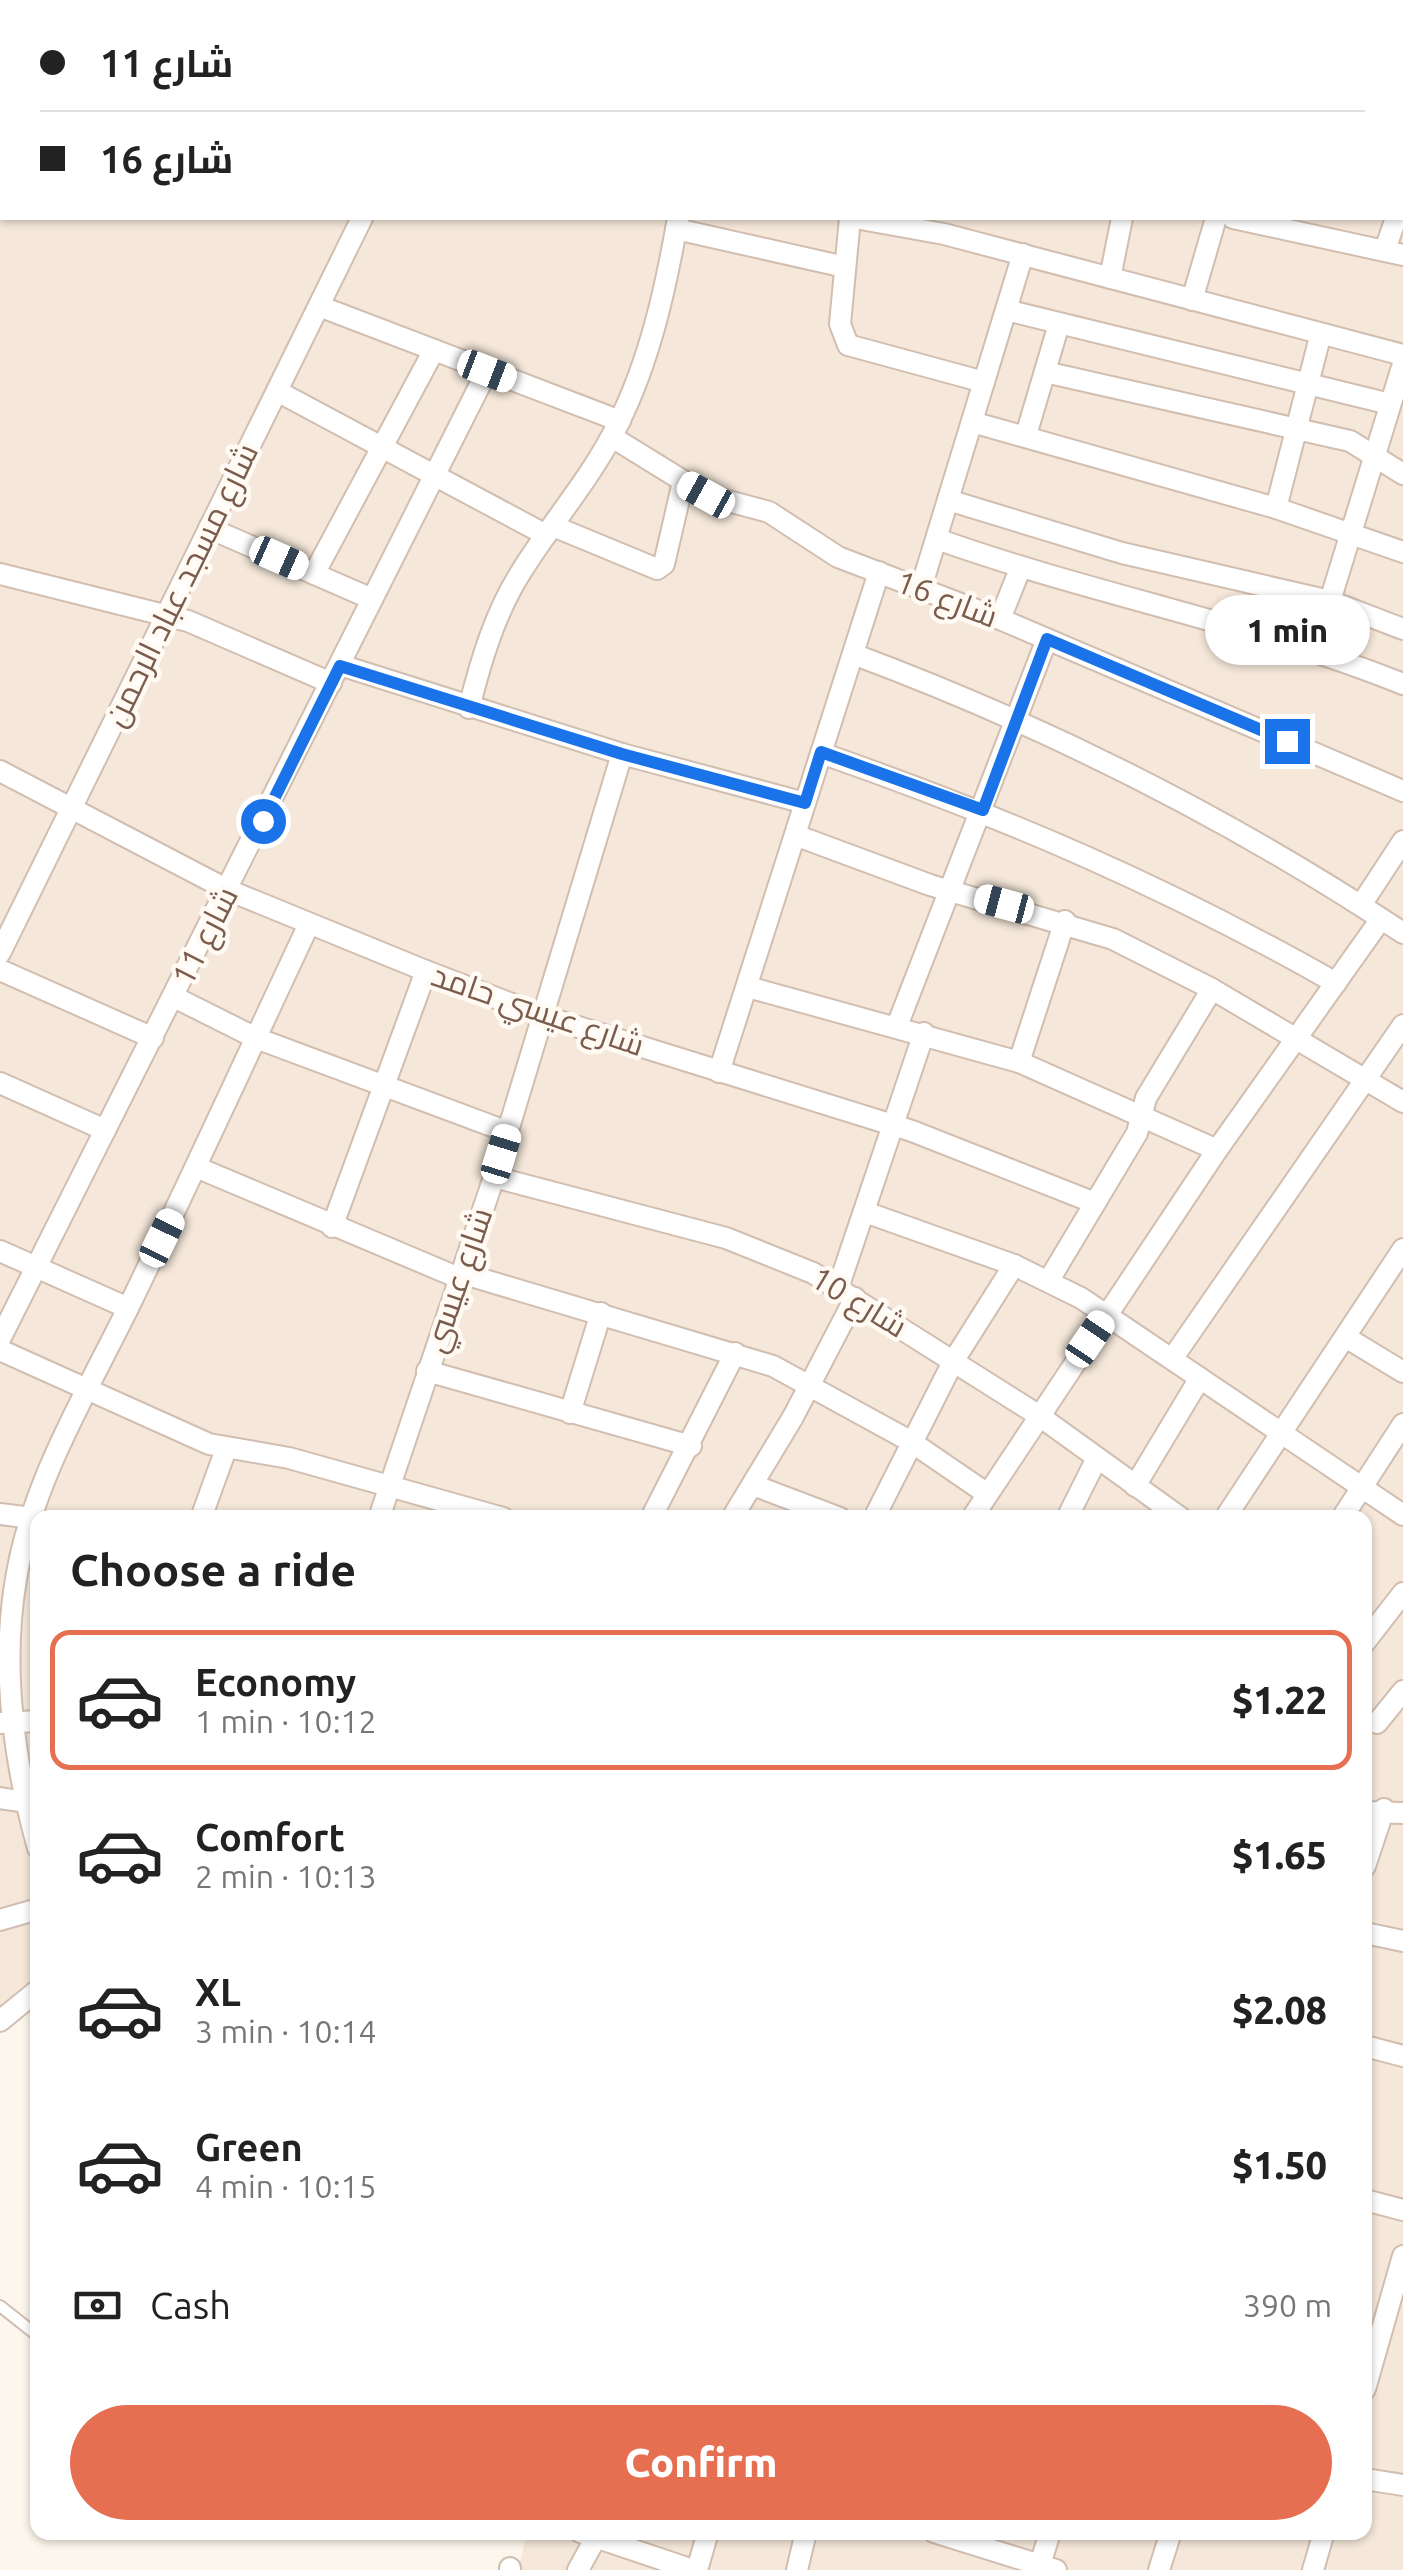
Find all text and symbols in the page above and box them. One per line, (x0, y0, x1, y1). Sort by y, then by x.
text: شارع 11 (100, 42, 233, 84)
text: شارع 16 (100, 138, 233, 180)
car (454, 346, 520, 396)
street label: شارع مسجد عباد الرحمن (96, 437, 269, 734)
car (672, 467, 740, 523)
car (245, 532, 313, 584)
street label: شارع 16 (890, 562, 1003, 638)
callout: 1 min (1204, 596, 1370, 666)
text: 1 min (1247, 612, 1328, 648)
route end (1265, 719, 1310, 764)
route start (241, 799, 286, 844)
street label: شارع 11 (164, 880, 249, 993)
car (971, 882, 1037, 926)
street label: شارع عيسي حامد (425, 956, 649, 1069)
car (478, 1121, 524, 1187)
street label: شارع عيسي (416, 1203, 505, 1359)
car (135, 1204, 189, 1272)
street label: شارع 10 (802, 1259, 914, 1348)
car (1061, 1306, 1119, 1372)
text: Choose a ride (70, 1544, 356, 1595)
icon: car (75, 1655, 165, 1745)
text: Economy (195, 1661, 356, 1703)
text: $1.22 (1232, 1679, 1327, 1721)
text: 1 min · 10:12 (195, 1703, 377, 1739)
icon: car (75, 1810, 165, 1900)
text: Comfort (195, 1816, 345, 1858)
text: $1.65 (1232, 1834, 1327, 1876)
text: 2 min · 10:13 (195, 1858, 377, 1894)
icon: car (75, 1965, 165, 2055)
text: XL (195, 1971, 241, 2013)
text: $2.08 (1232, 1989, 1327, 2031)
text: 3 min · 10:14 (195, 2013, 377, 2049)
icon: car (75, 2120, 165, 2210)
text: Green (195, 2126, 303, 2168)
text: $1.50 (1232, 2144, 1327, 2186)
text: 4 min · 10:15 (195, 2168, 377, 2204)
icon: cash (70, 2278, 125, 2333)
text: Cash (150, 2284, 231, 2326)
text: 390 m (1243, 2287, 1332, 2323)
button: Confirm (70, 2405, 1332, 2520)

